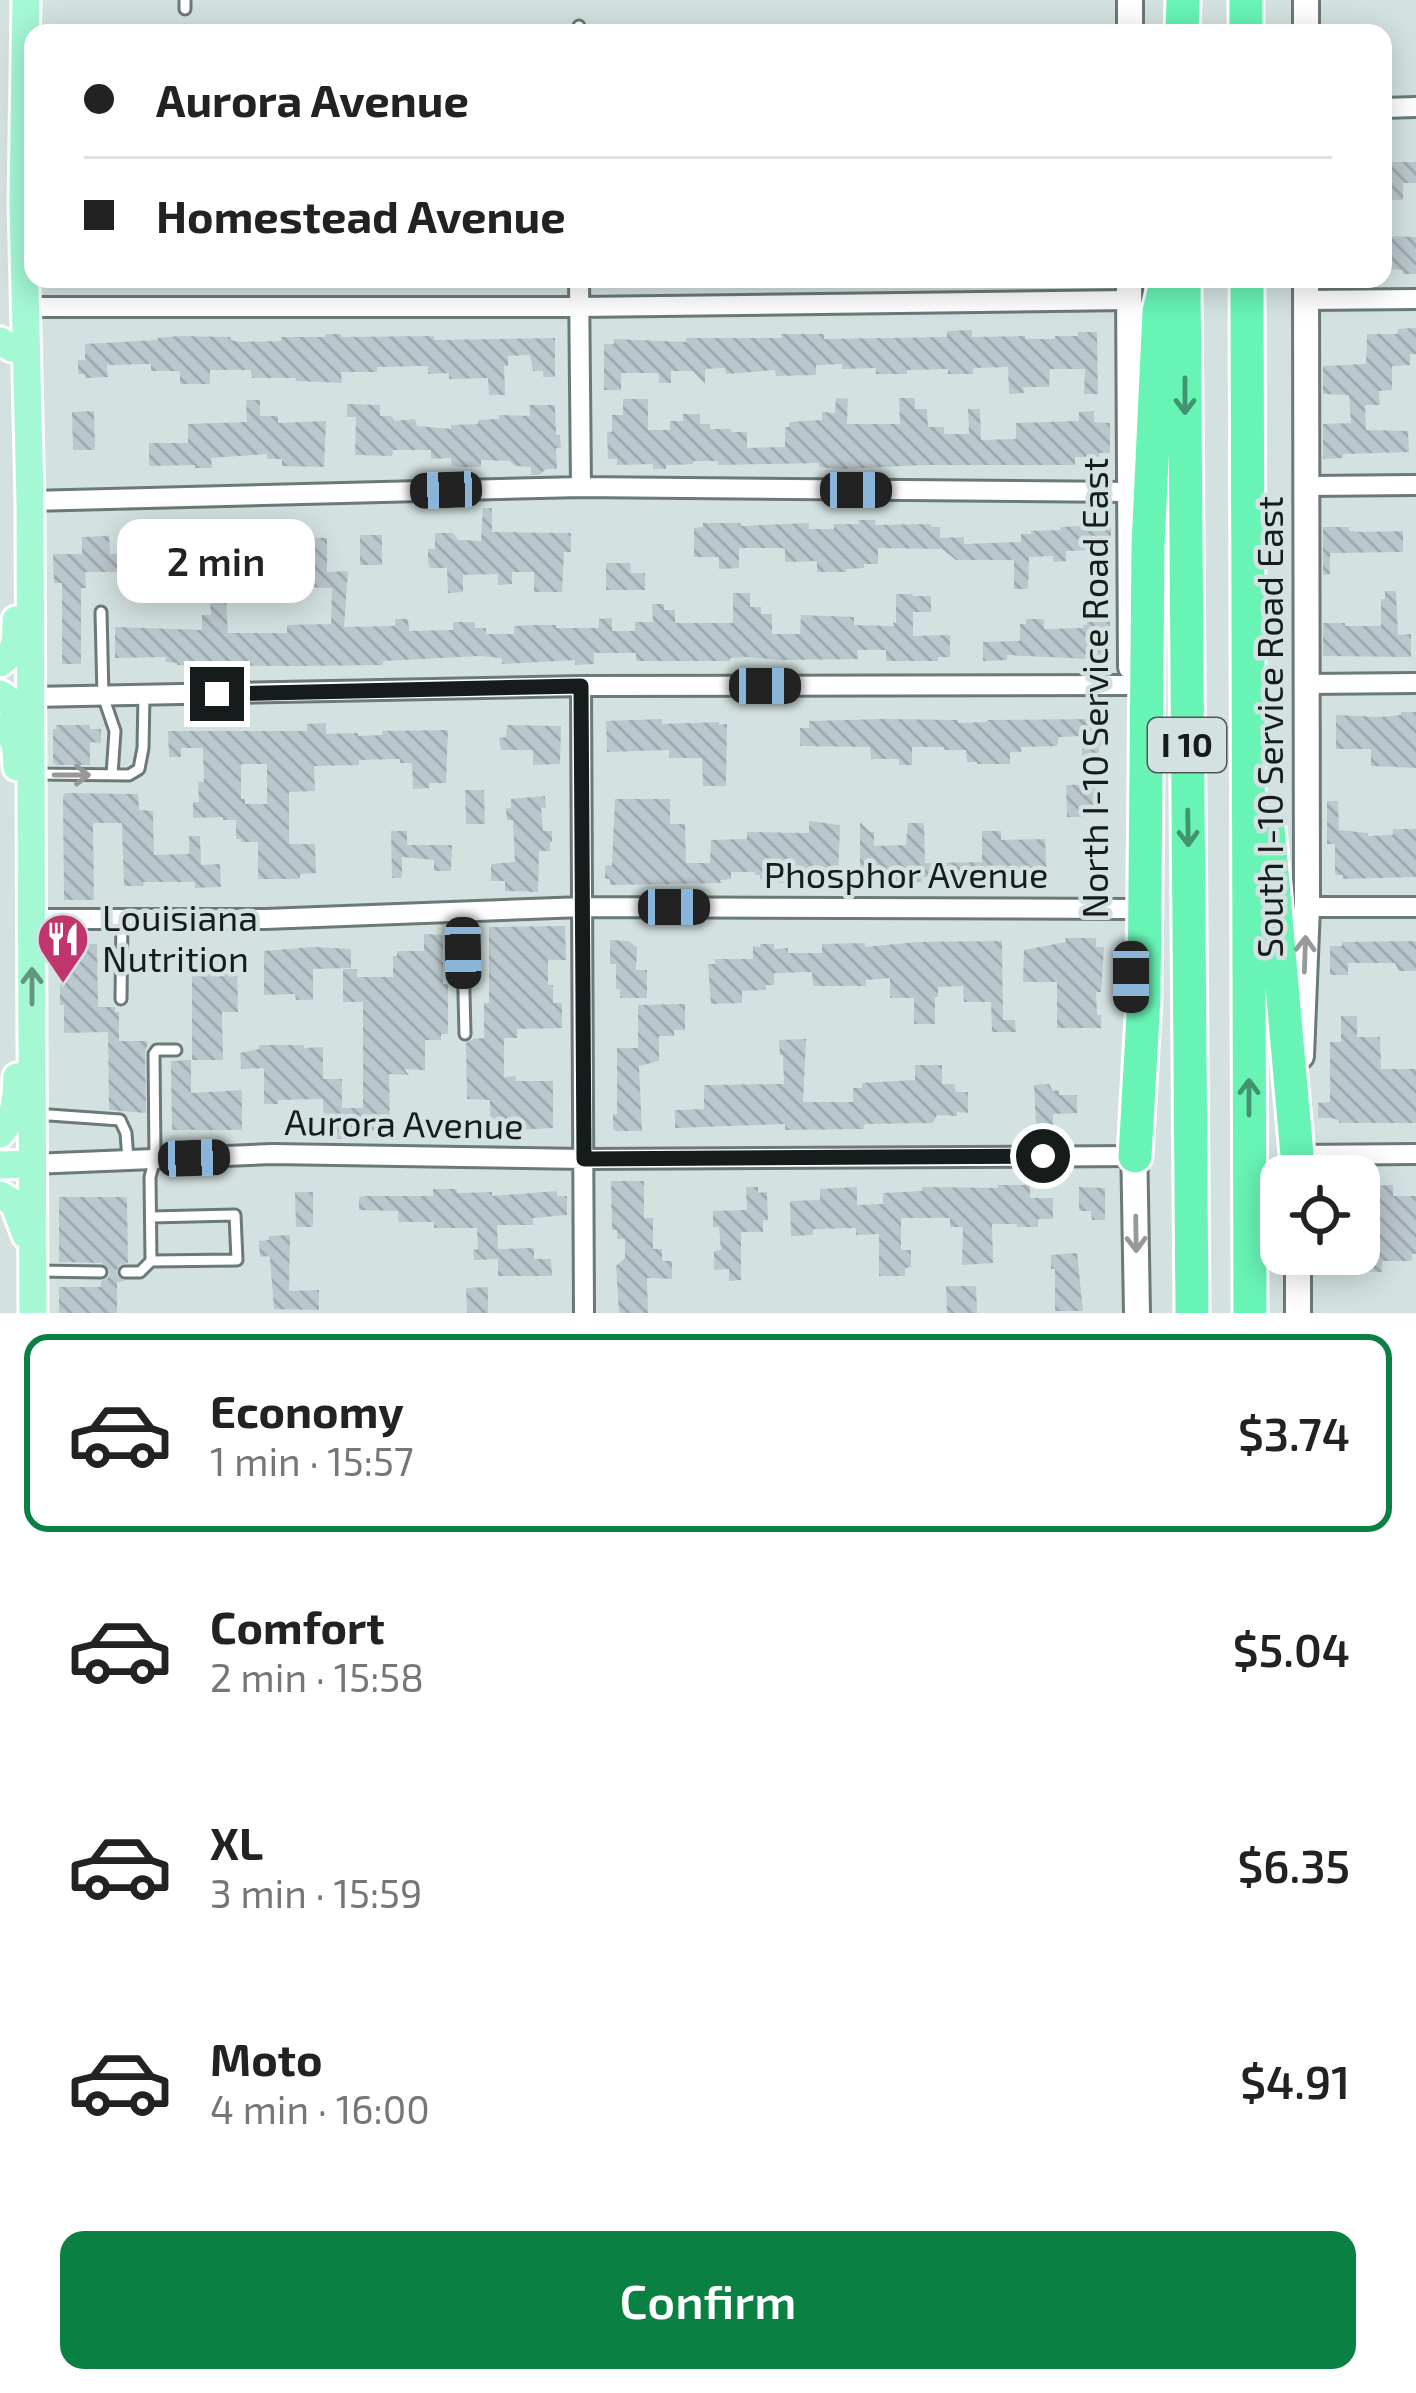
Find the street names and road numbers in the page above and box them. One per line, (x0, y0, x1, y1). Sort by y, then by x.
street label: North I-10 Service Road East (1072, 458, 1115, 918)
street label: South I-10 Service Road East (1247, 496, 1290, 958)
road number: I 10 (1148, 718, 1226, 772)
street label: Phosphor Avenue (764, 852, 1048, 895)
street label: Aurora Avenue (284, 1099, 524, 1146)

